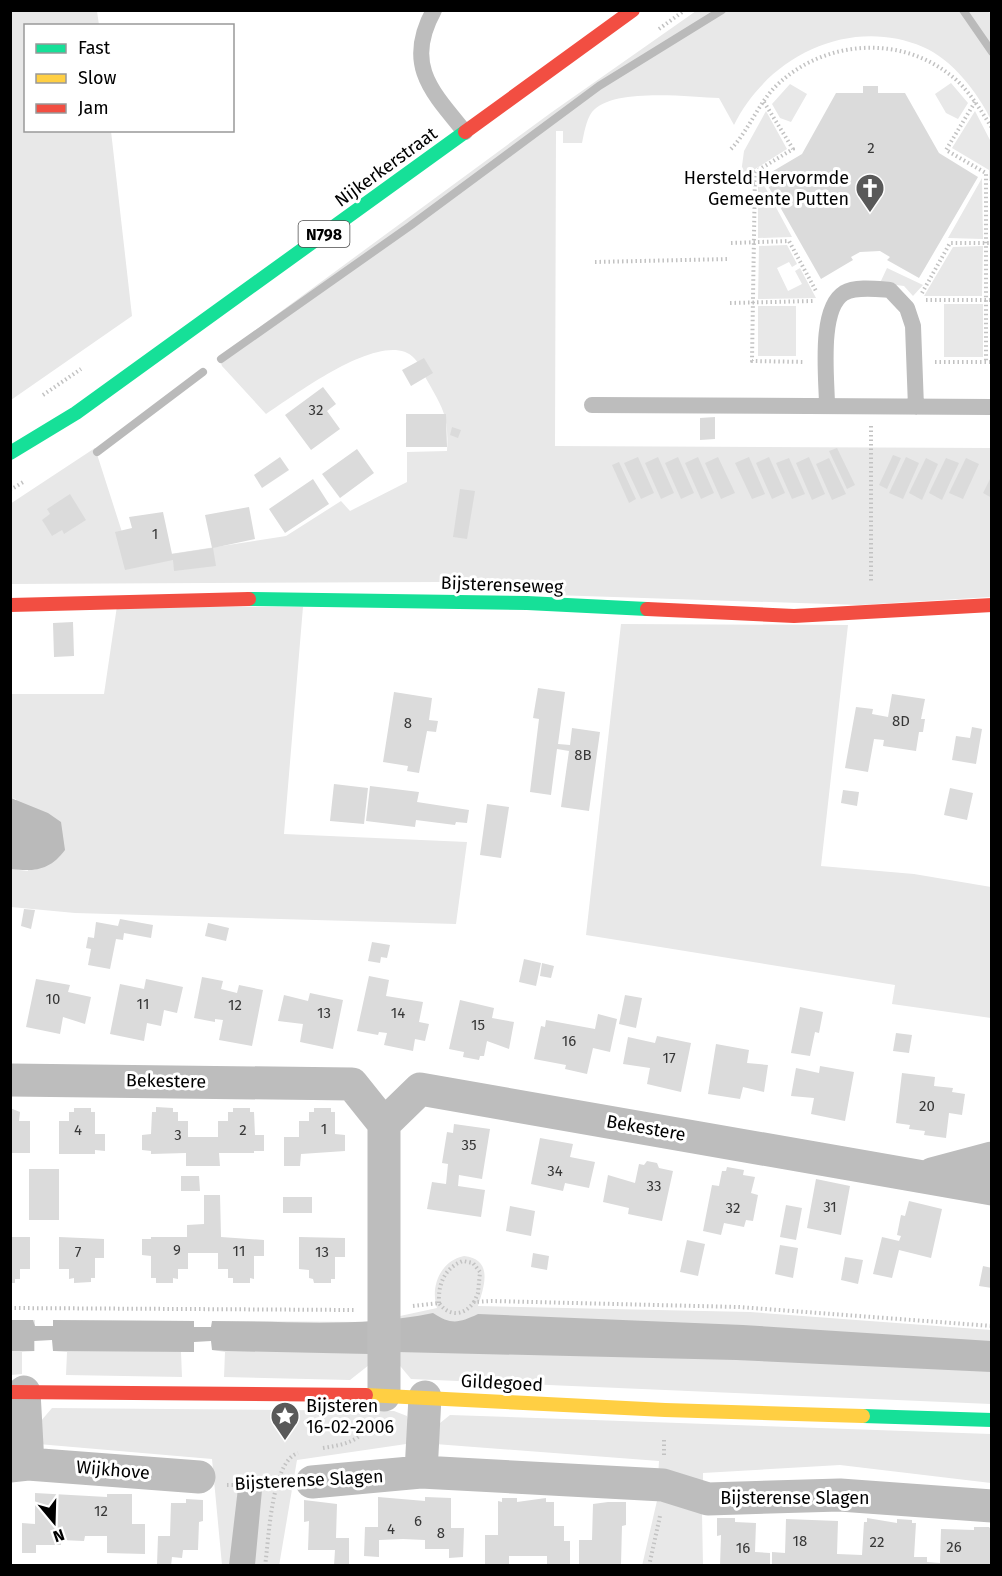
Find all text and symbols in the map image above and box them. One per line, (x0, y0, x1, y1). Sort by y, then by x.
legend (24, 24, 234, 132)
text: Fast (78, 37, 111, 59)
text: Slow (78, 67, 117, 89)
text: Jam (78, 97, 109, 119)
street label: Nijkerkerstraat (331, 122, 442, 211)
house number: 2 (867, 139, 875, 157)
place label: Hersteld Hervormde Gemeente Putten (684, 167, 849, 210)
church icon: Hersteld Hervormde Gemeente Putten (854, 172, 886, 214)
road number: N798 (298, 221, 350, 247)
house number: 32 (309, 401, 323, 419)
house number: 1 (152, 525, 158, 543)
street label: Bijsterenseweg (440, 572, 564, 598)
house number: 8D (892, 712, 910, 730)
house number: 8 (404, 714, 412, 732)
house number: 8B (574, 746, 592, 764)
house number: 10 (46, 990, 60, 1008)
house number: 11 (137, 995, 149, 1013)
house number: 12 (228, 996, 242, 1014)
house number: 13 (317, 1004, 331, 1022)
house number: 14 (391, 1004, 405, 1022)
house number: 15 (471, 1016, 485, 1034)
house number: 16 (562, 1032, 576, 1050)
house number: 17 (662, 1049, 676, 1067)
street label: Bekestere (126, 1069, 206, 1093)
house number: 20 (919, 1097, 935, 1115)
street label: Bekestere (605, 1110, 687, 1146)
house number: 1 (321, 1120, 327, 1138)
house number: 4 (74, 1121, 82, 1139)
house number: 2 (239, 1121, 247, 1139)
house number: 3 (174, 1126, 182, 1144)
house number: 35 (461, 1136, 477, 1154)
house number: 34 (547, 1162, 563, 1180)
house number: 33 (647, 1177, 661, 1195)
house number: 31 (823, 1198, 837, 1216)
house number: 32 (726, 1199, 740, 1217)
house number: 9 (173, 1241, 181, 1259)
house number: 11 (233, 1242, 245, 1260)
house number: 7 (75, 1243, 82, 1261)
house number: 13 (315, 1243, 329, 1261)
street label: Gildegoed (460, 1370, 544, 1396)
place label: Bijsteren 16-02-2006 (306, 1395, 394, 1438)
place icon: Bijsteren 16-02-2006 (269, 1400, 301, 1442)
street label: Wijkhove (75, 1456, 151, 1484)
street label: Bijsterense Slagen (234, 1465, 384, 1495)
street label: Bijsterense Slagen (720, 1487, 870, 1509)
north arrow (24, 1492, 84, 1552)
house number: 12 (94, 1502, 108, 1520)
house number: 6 (414, 1512, 422, 1530)
house number: 4 (387, 1520, 395, 1538)
house number: 8 (437, 1524, 445, 1542)
text: N (51, 1525, 67, 1546)
house number: 18 (793, 1532, 807, 1550)
house number: 22 (870, 1533, 884, 1551)
house number: 26 (946, 1538, 962, 1556)
house number: 16 (736, 1539, 750, 1557)

